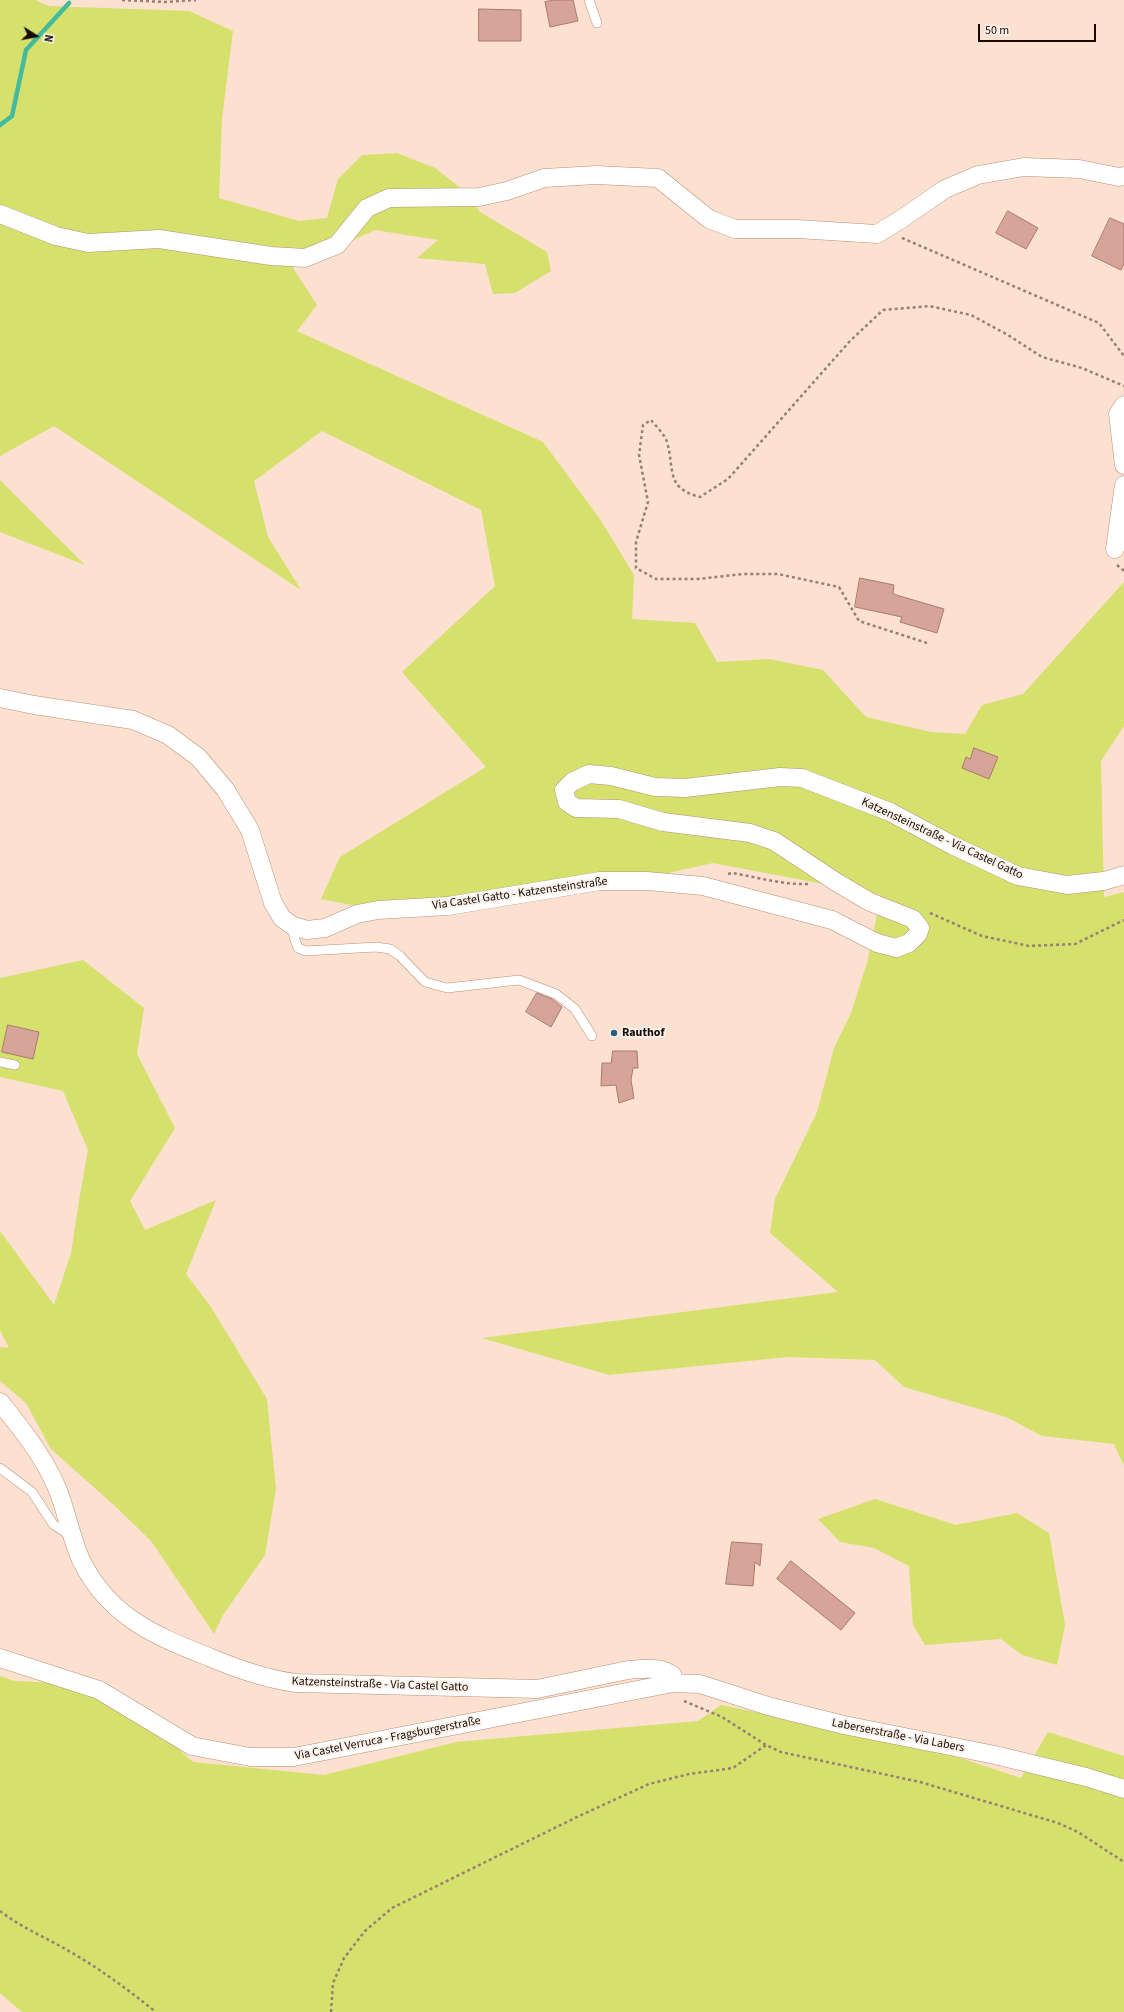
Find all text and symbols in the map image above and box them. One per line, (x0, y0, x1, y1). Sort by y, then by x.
north arrow (16, 16, 56, 56)
scale bar (980, 16, 1098, 42)
text: 50 m (985, 22, 1009, 39)
text: N (40, 33, 56, 43)
street label: Katzensteinstraße - Via Castel Gatto (859, 795, 1025, 883)
street label: Via Castel Gatto - Katzensteinstraße (431, 875, 609, 913)
place label: Rauthof (622, 1026, 665, 1040)
marker: Rauthof (609, 1028, 619, 1038)
street label: Katzensteinstraße - Via Castel Gatto (291, 1675, 469, 1695)
street label: Via Castel Verruca - Fragsburgerstraße (294, 1714, 482, 1764)
street label: Laberserstraße - Via Labers (830, 1716, 966, 1756)

